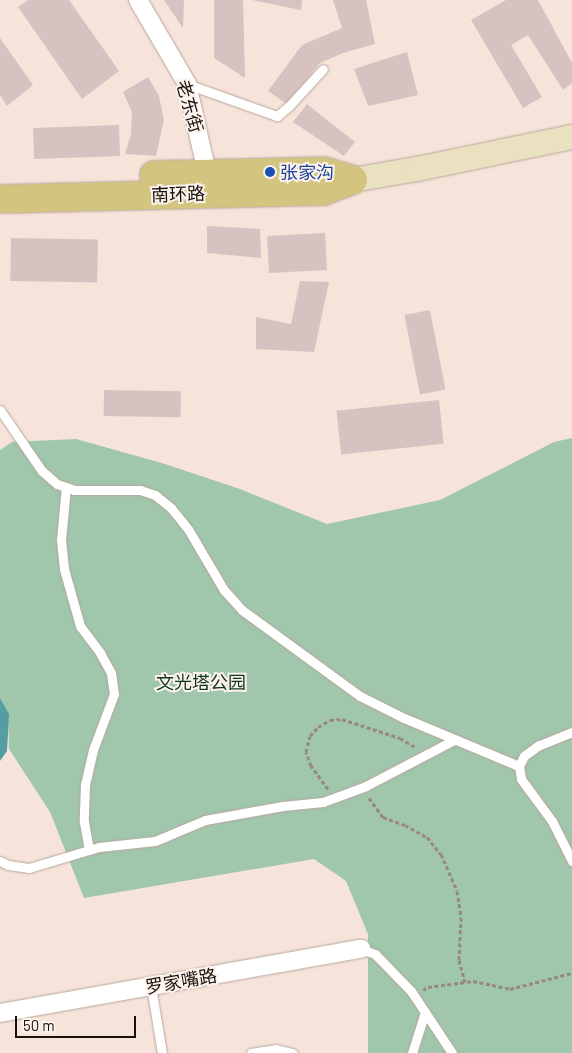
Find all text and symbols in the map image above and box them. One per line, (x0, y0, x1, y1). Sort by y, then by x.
street label: 老东街 (172, 77, 208, 135)
place label: 张家沟 (280, 161, 334, 183)
marker: 张家沟 (264, 166, 276, 178)
street label: 南环路 (151, 182, 205, 206)
park label: 文光塔公园 (156, 671, 246, 693)
street label: 罗家嘴路 (144, 964, 218, 998)
scale bar (18, 1006, 139, 1038)
text: 50 m (23, 1016, 55, 1034)

